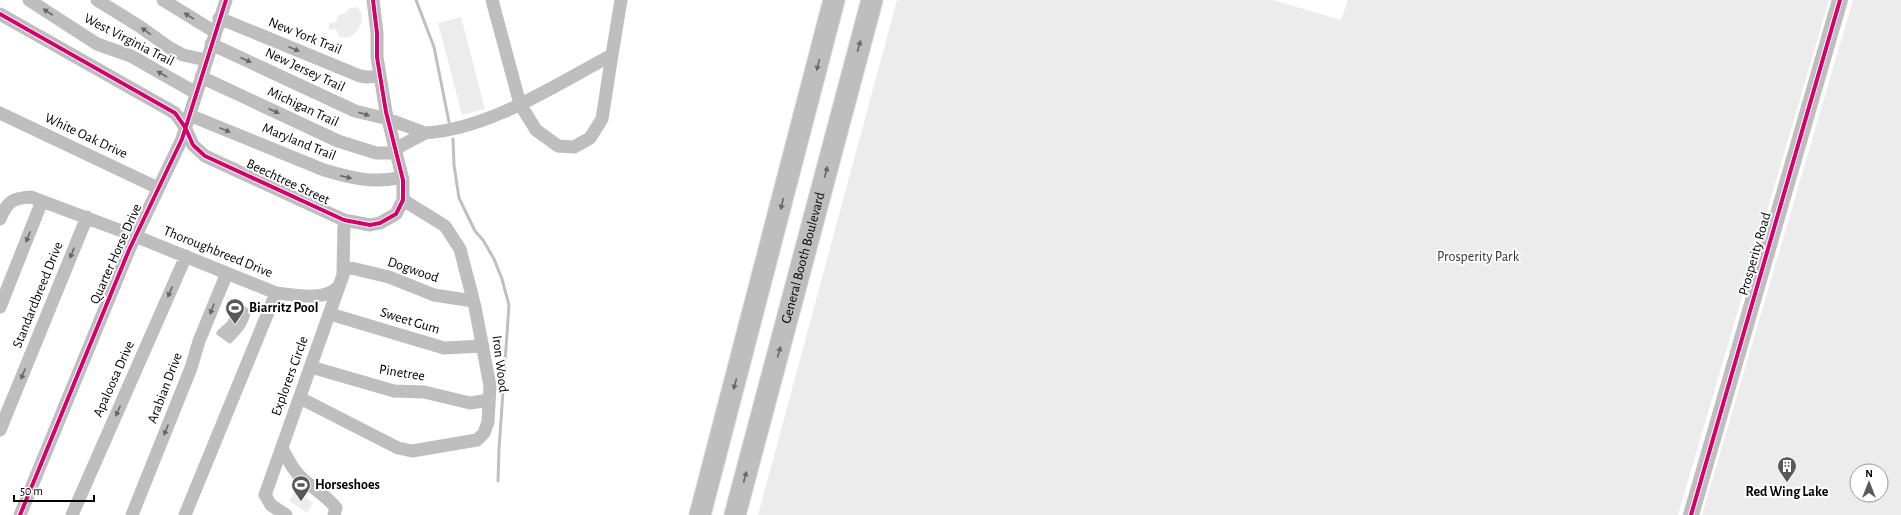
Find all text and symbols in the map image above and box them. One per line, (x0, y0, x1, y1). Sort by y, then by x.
one-way arrow (43, 8, 53, 16)
street label: West Virginia Trail (82, 11, 176, 69)
one-way arrow (184, 12, 194, 20)
street label: New York Trail (266, 15, 344, 57)
one-way arrow (141, 27, 152, 36)
one-way arrow (857, 40, 863, 52)
street label: New Jersey Trail (263, 45, 347, 95)
one-way arrow (289, 47, 301, 53)
one-way arrow (241, 57, 252, 63)
one-way arrow (815, 59, 821, 71)
one-way arrow (156, 70, 168, 77)
street label: Michigan Trail (265, 84, 341, 130)
one-way arrow (268, 108, 280, 114)
street label: White Oak Drive (43, 111, 129, 161)
one-way arrow (359, 111, 371, 117)
street label: Maryland Trail (260, 121, 338, 163)
one-way arrow (220, 127, 232, 133)
street label: Beechtree Street (244, 157, 332, 208)
one-way arrow (823, 166, 829, 178)
one-way arrow (340, 174, 352, 180)
street label: General Booth Boulevard (779, 191, 828, 325)
one-way arrow (779, 199, 785, 211)
street label: Quarter Horse Drive (88, 202, 144, 306)
street label: Prosperity Road (1736, 211, 1774, 297)
street label: Thoroughbreed Drive (161, 224, 275, 280)
one-way arrow (25, 231, 31, 242)
street label: Standardbreed Drive (10, 240, 66, 350)
one-way arrow (69, 248, 75, 260)
park label: Prosperity Park (1437, 250, 1520, 264)
street label: Dogwood (386, 255, 440, 285)
one-way arrow (167, 286, 173, 297)
sports icon: Biarritz Pool (224, 297, 246, 325)
place label: Biarritz Pool (249, 301, 318, 315)
one-way arrow (209, 303, 215, 315)
street label: Sweet Gum (379, 305, 441, 337)
street label: Explorers Circle (269, 334, 311, 418)
street label: Iron Wood (490, 335, 510, 393)
street label: Apaloosa Drive (91, 339, 137, 419)
one-way arrow (776, 345, 782, 358)
street label: Arabian Drive (145, 351, 185, 425)
street label: Pinetree (378, 362, 426, 384)
one-way arrow (20, 368, 26, 379)
one-way arrow (732, 379, 738, 391)
one-way arrow (115, 405, 121, 416)
one-way arrow (162, 425, 168, 437)
building icon: Red Wing Lake (1776, 455, 1798, 483)
north arrow (1849, 463, 1889, 503)
text: N (1865, 468, 1873, 479)
one-way arrow (742, 471, 748, 483)
sports icon: Horseshoes (290, 474, 312, 502)
scale bar (14, 477, 94, 503)
place label: Horseshoes (315, 478, 380, 492)
text: 50 m (20, 485, 43, 497)
place label: Red Wing Lake (1746, 485, 1829, 499)

